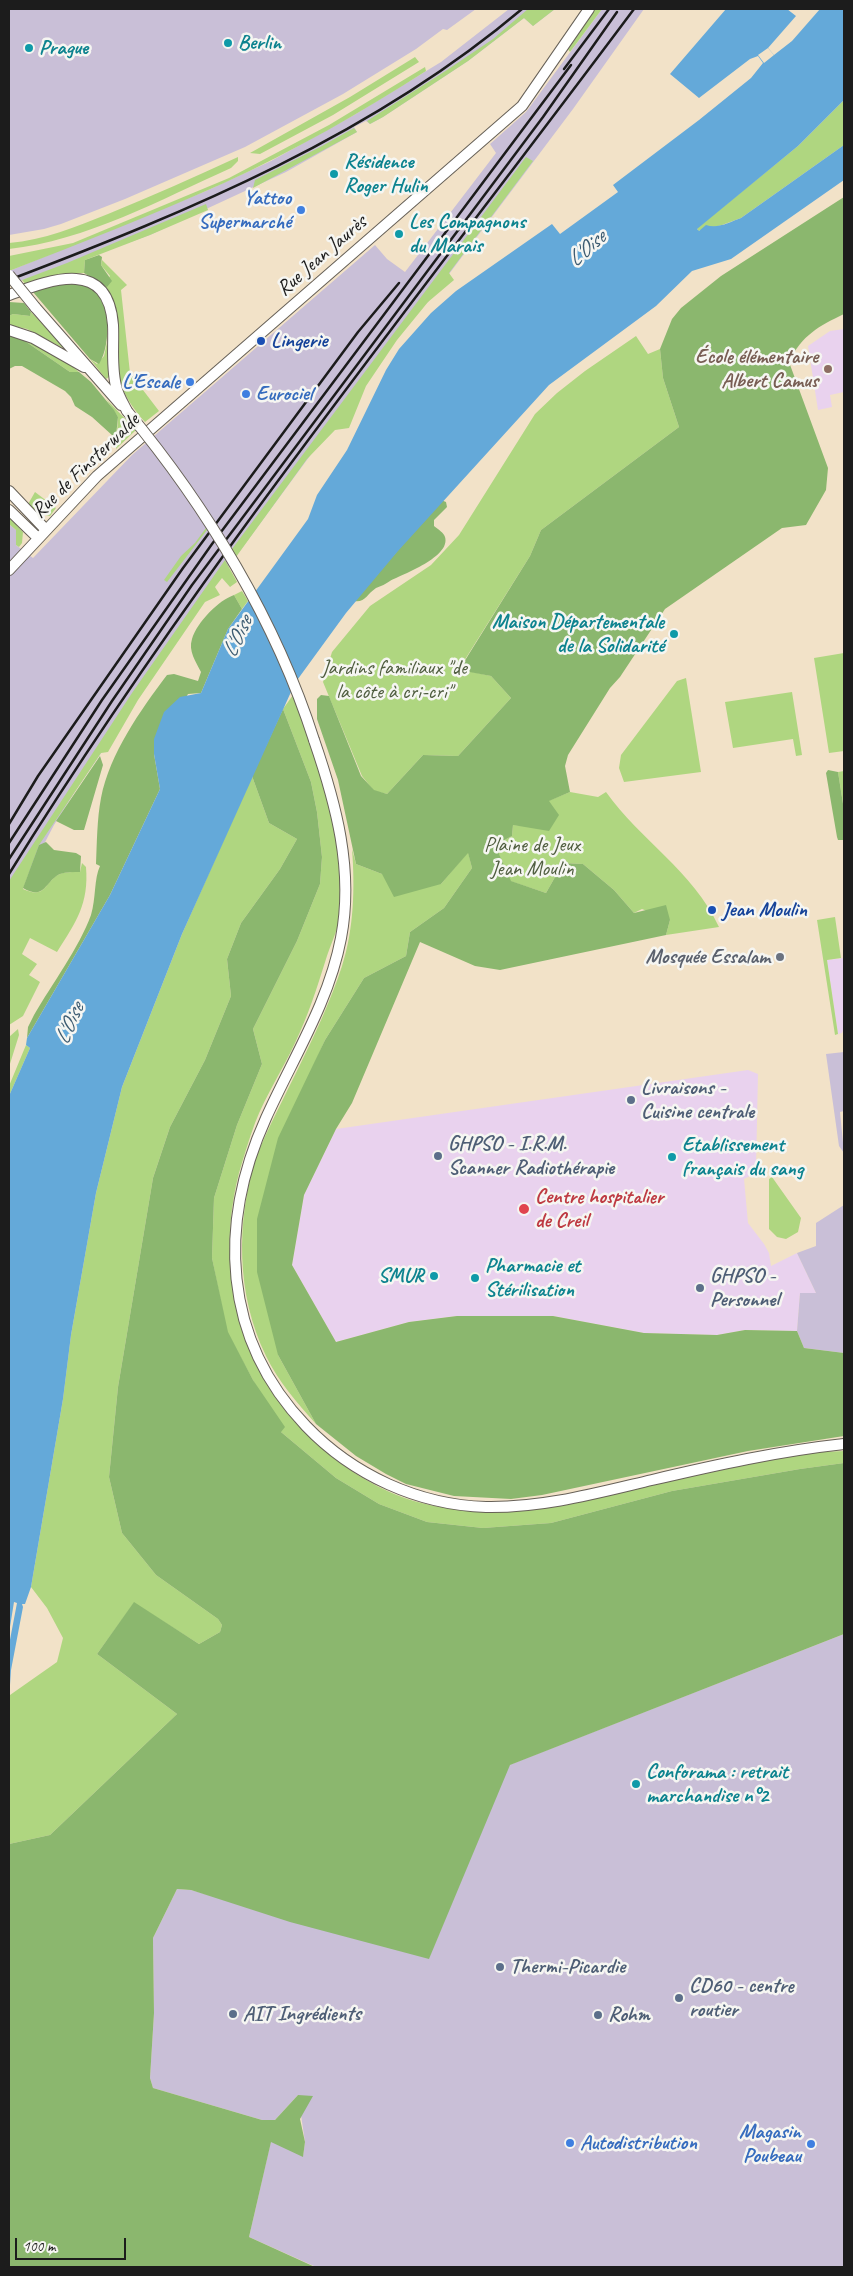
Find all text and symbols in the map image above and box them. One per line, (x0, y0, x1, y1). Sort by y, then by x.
place label: Berlin (238, 30, 281, 56)
place label: Prague (39, 35, 88, 61)
marker: Berlin (222, 37, 234, 49)
marker: Prague (23, 42, 35, 54)
place label: Résidence Roger Hulin (344, 149, 428, 199)
marker: Résidence Roger Hulin (328, 168, 340, 180)
place label: Yattoo Supermarché (198, 185, 291, 235)
marker: Yattoo Supermarché (295, 204, 307, 216)
place label: Les Compagnons du Marais (409, 209, 525, 259)
street label: Rue Jean Jaurès (272, 210, 372, 302)
water label: L'Oise (562, 225, 612, 273)
marker: Les Compagnons du Marais (393, 228, 405, 240)
place label: Lingerie (271, 328, 327, 354)
marker: Lingerie (255, 335, 267, 347)
place label: École élémentaire Albert Camus (695, 344, 818, 394)
marker: École élémentaire Albert Camus (822, 363, 834, 375)
place label: L'Escale (122, 369, 180, 395)
marker: L'Escale (184, 376, 196, 388)
place label: Eurociel (256, 381, 313, 407)
marker: Eurociel (240, 388, 252, 400)
street label: Rue de Finsterwalde (27, 408, 145, 524)
place label: Maison Départementale de la Solidarité (492, 609, 664, 659)
water label: L'Oise (217, 612, 259, 662)
marker: Maison Départementale de la Solidarité (668, 628, 680, 640)
park label: Jardins familiaux "de la côte à cri-cri" (321, 655, 467, 705)
park label: Plaine de Jeux Jean Moulin (484, 832, 580, 882)
place label: Jean Moulin (722, 897, 807, 923)
marker: Jean Moulin (706, 904, 718, 916)
place label: Mosquée Essalam (646, 944, 770, 970)
marker: Mosquée Essalam (774, 951, 786, 963)
water label: L'Oise (49, 999, 91, 1049)
place label: Livraisons - Cuisine centrale (641, 1075, 754, 1125)
marker: Livraisons - Cuisine centrale (625, 1094, 637, 1106)
place label: GHPSO - I.R.M. Scanner Radiothérapie (448, 1131, 614, 1181)
place label: Etablissement français du sang (682, 1132, 803, 1182)
marker: GHPSO - I.R.M. Scanner Radiothérapie (432, 1150, 444, 1162)
marker: Etablissement français du sang (666, 1151, 678, 1163)
place label: Centre hospitalier de Creil (535, 1184, 663, 1234)
marker: Centre hospitalier de Creil (517, 1202, 531, 1216)
place label: Pharmacie et Stérilisation (485, 1253, 580, 1303)
place label: SMUR (378, 1263, 424, 1289)
place label: GHPSO - Personnel (710, 1263, 779, 1313)
marker: SMUR (428, 1270, 440, 1282)
marker: Pharmacie et Stérilisation (469, 1272, 481, 1284)
marker: GHPSO - Personnel (694, 1282, 706, 1294)
place label: Conforama : retrait marchandise n°2 (646, 1759, 788, 1809)
marker: Conforama : retrait marchandise n°2 (630, 1778, 642, 1790)
place label: Thermi-Picardie (510, 1954, 625, 1980)
marker: Thermi-Picardie (494, 1961, 506, 1973)
place label: CD60 - centre routier (689, 1973, 794, 2023)
marker: CD60 - centre routier (673, 1992, 685, 2004)
place label: AIT Ingrédients (243, 2001, 361, 2027)
place label: Rohm (608, 2002, 650, 2028)
marker: AIT Ingrédients (227, 2008, 239, 2020)
marker: Rohm (592, 2009, 604, 2021)
place label: Magasin Poubeau (739, 2119, 801, 2169)
place label: Autodistribution (580, 2130, 697, 2156)
marker: Autodistribution (564, 2137, 576, 2149)
marker: Magasin Poubeau (805, 2138, 817, 2150)
scale bar (18, 2228, 129, 2260)
text: 100 m (23, 2237, 55, 2256)

